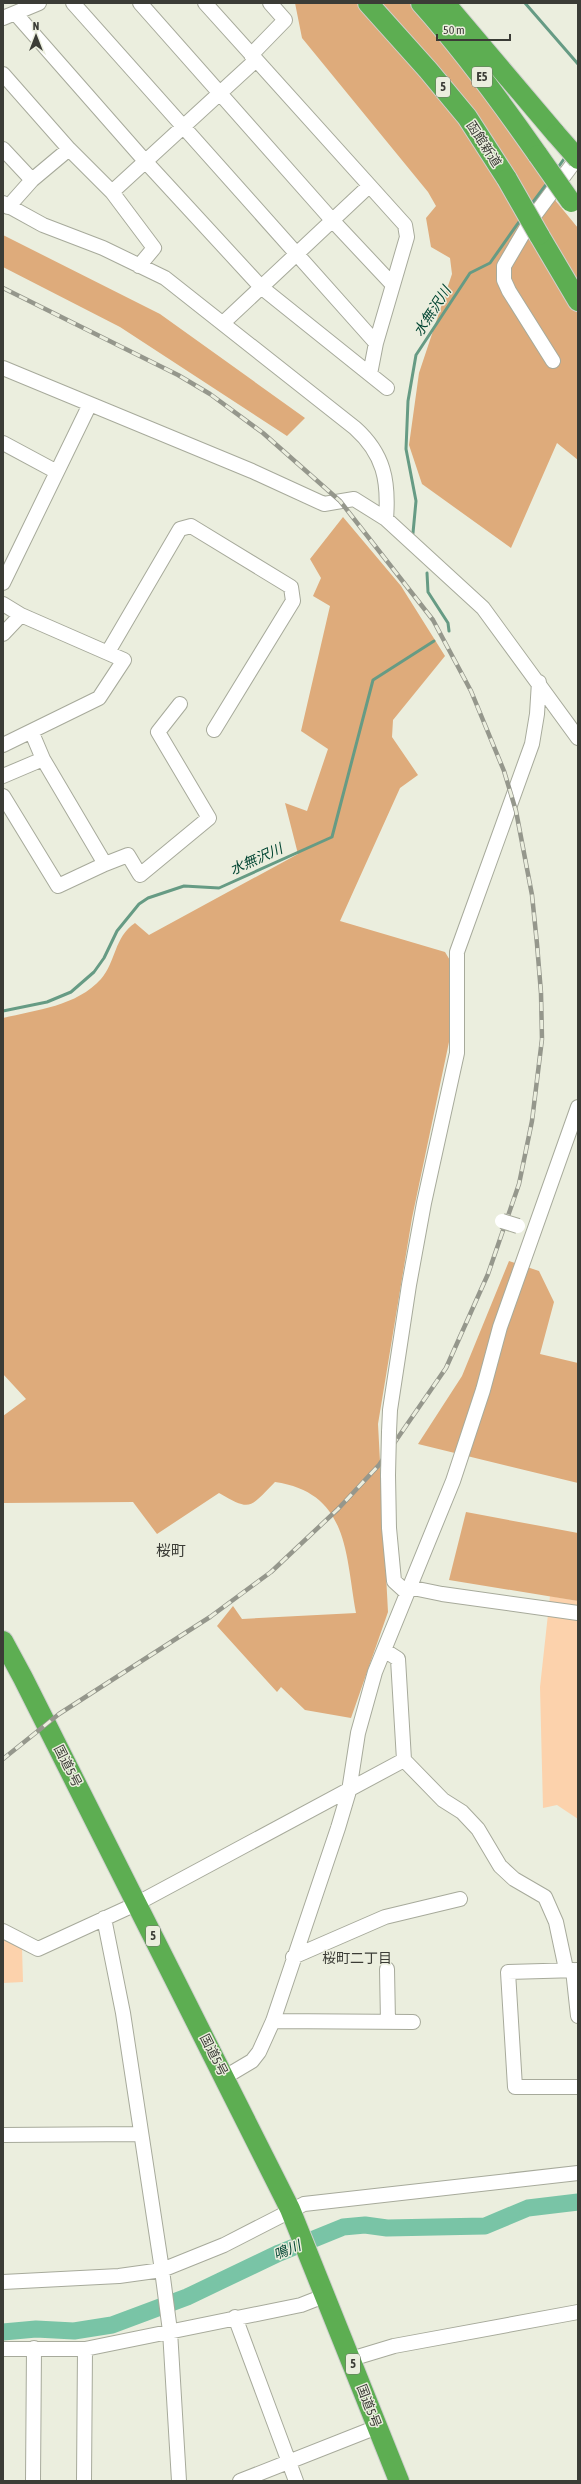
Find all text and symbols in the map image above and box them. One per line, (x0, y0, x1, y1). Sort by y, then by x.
north arrow (16, 16, 56, 56)
scale bar (437, 16, 510, 42)
text: N (33, 20, 39, 32)
text: 50 m (443, 23, 465, 37)
road number: E5 (472, 67, 492, 87)
road number: 5 (436, 77, 450, 97)
street label: 函館新道 (464, 118, 504, 170)
water label: 水無沢川 (410, 281, 455, 339)
water label: 水無沢川 (227, 839, 287, 878)
district label: 桜町 (156, 1542, 186, 1559)
street label: 国道5号 (51, 1742, 85, 1790)
road number: 5 (146, 1926, 160, 1946)
district label: 桜町二丁目 (322, 1950, 392, 1966)
street label: 国道5号 (197, 2031, 231, 2079)
water label: 鳴川 (271, 2236, 305, 2263)
road number: 5 (346, 2354, 360, 2374)
street label: 国道5号 (354, 2382, 384, 2430)

